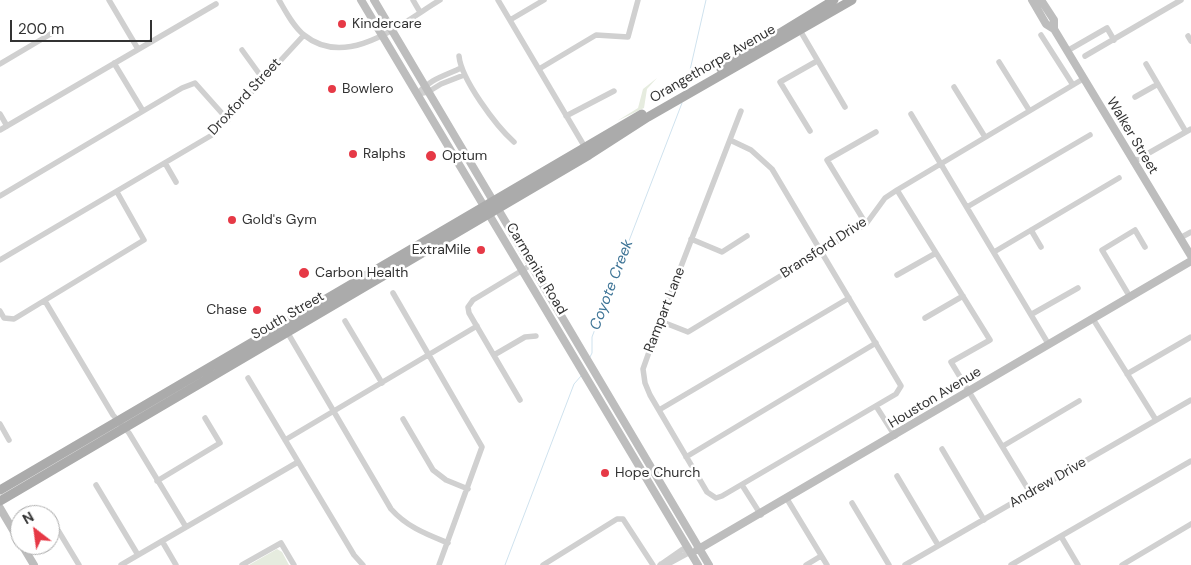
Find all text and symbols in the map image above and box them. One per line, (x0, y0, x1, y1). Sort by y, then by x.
scale bar (12, 10, 155, 42)
place label: Kindercare (352, 16, 422, 32)
marker: Kindercare (336, 18, 348, 30)
text: 200 m (18, 19, 64, 39)
street label: Orangethorpe Avenue (647, 21, 779, 107)
street label: Droxford Street (205, 55, 285, 139)
place label: Bowlero (342, 81, 393, 97)
marker: Bowlero (326, 83, 338, 95)
street label: Walker Street (1102, 95, 1162, 177)
place label: Ralphs (363, 146, 406, 162)
marker: Ralphs (347, 148, 359, 160)
place label: Optum (442, 148, 487, 164)
marker: Optum (424, 149, 438, 163)
place label: Gold's Gym (242, 212, 317, 228)
marker: Gold's Gym (226, 214, 238, 226)
street label: Bransford Drive (778, 214, 870, 282)
street label: Carmenita Road (502, 220, 570, 318)
water label: Coyote Creek (587, 237, 637, 333)
place label: ExtraMile (412, 242, 471, 258)
marker: ExtraMile (475, 244, 487, 256)
place label: Carbon Health (315, 265, 408, 281)
street label: Rampart Lane (641, 265, 689, 355)
marker: Carbon Health (297, 266, 311, 280)
street label: South Street (249, 288, 327, 344)
place label: Chase (206, 302, 247, 318)
marker: Chase (251, 304, 263, 316)
street label: Houston Avenue (885, 364, 985, 432)
street label: Andrew Drive (1006, 454, 1090, 512)
place label: Hope Church (615, 465, 700, 481)
marker: Hope Church (599, 467, 611, 479)
north arrow (10, 505, 60, 555)
text: N (19, 508, 37, 528)

